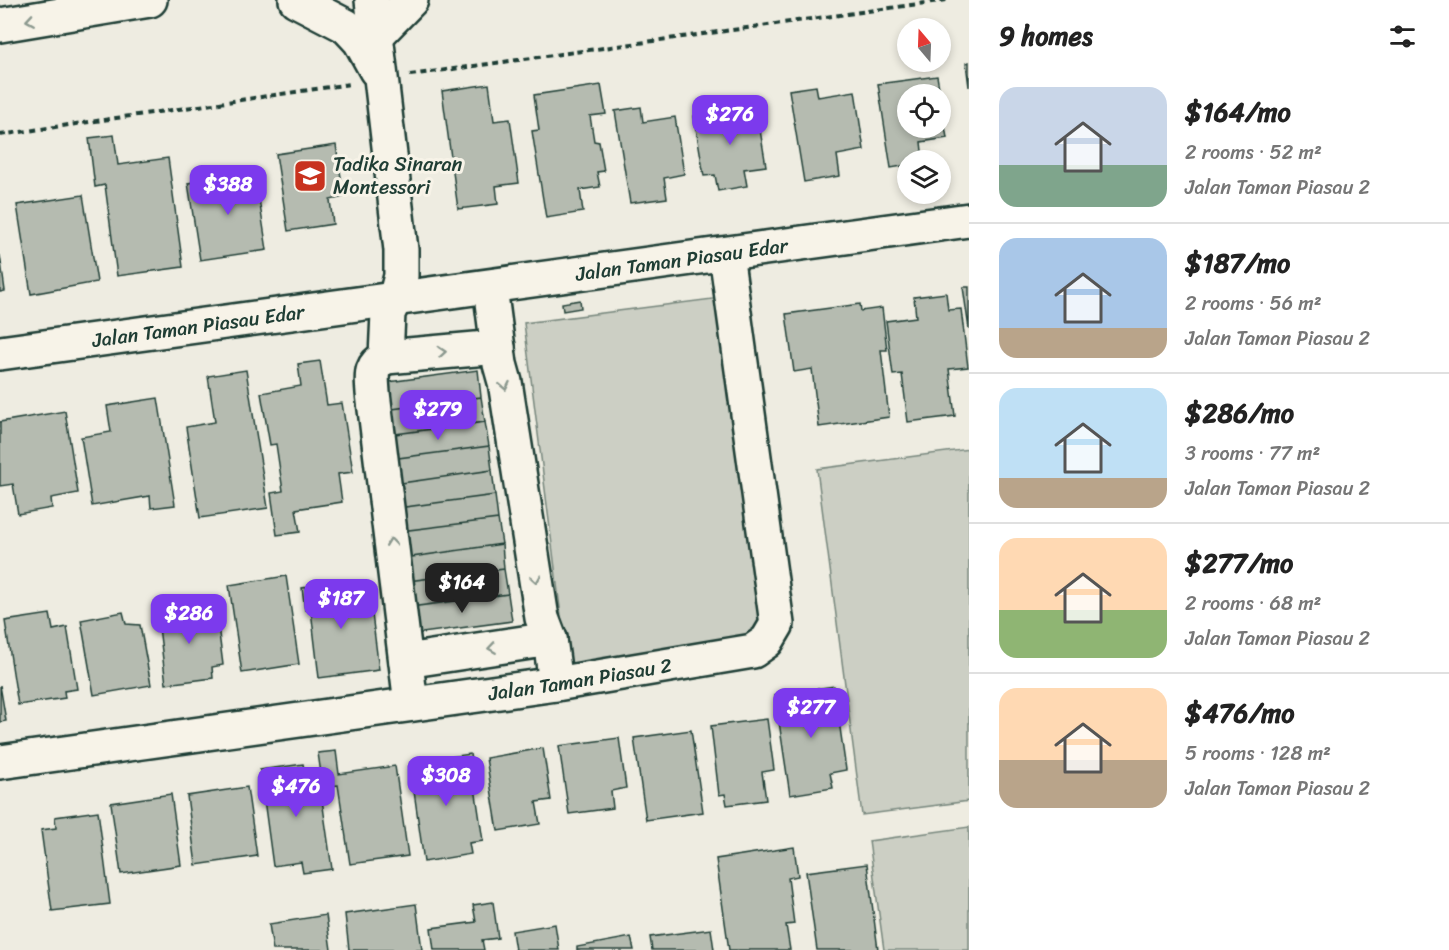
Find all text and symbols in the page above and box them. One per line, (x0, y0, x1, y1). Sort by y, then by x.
one-way arrow (25, 13, 34, 25)
text: 9 homes (999, 13, 1093, 59)
north arrow (897, 18, 951, 72)
map controls (897, 18, 951, 204)
icon: filters (1386, 20, 1419, 53)
button: locate (897, 84, 951, 138)
text: $164/mo (1185, 89, 1291, 135)
pin: $276 (694, 95, 766, 146)
text: $276 (706, 97, 754, 132)
icon: home (1047, 111, 1119, 183)
text: 2 rooms · 52 m² (1185, 135, 1322, 170)
place label: Tadika Sinaran Montessori (333, 147, 462, 205)
button: layers (897, 150, 951, 204)
school or university icon: Tadika Sinaran Montessori (292, 158, 328, 194)
pin: $388 (192, 165, 264, 216)
text: $388 (204, 167, 252, 202)
text: Jalan Taman Piasau 2 (1185, 170, 1370, 205)
street label: Jalan Taman Piasau Edar (572, 227, 792, 291)
text: $187/mo (1185, 240, 1290, 286)
icon: home (1047, 262, 1119, 334)
text: 2 rooms · 56 m² (1185, 286, 1322, 321)
street label: Jalan Taman Piasau Edar (89, 294, 308, 358)
text: Jalan Taman Piasau 2 (1185, 321, 1370, 356)
one-way arrow (437, 346, 446, 359)
one-way arrow (498, 381, 511, 391)
pin: $279 (402, 390, 474, 441)
text: $286/mo (1185, 390, 1294, 436)
text: $279 (414, 392, 462, 427)
icon: home (1047, 412, 1119, 484)
text: 3 rooms · 77 m² (1185, 436, 1320, 471)
text: Jalan Taman Piasau 2 (1185, 471, 1370, 506)
one-way arrow (385, 537, 398, 546)
text: $277/mo (1185, 540, 1293, 586)
icon: home (1047, 562, 1119, 634)
pin: $164 (426, 563, 498, 614)
text: $164 (439, 565, 485, 600)
one-way arrow (529, 574, 541, 583)
pin: $187 (305, 579, 377, 630)
text: $187 (318, 581, 364, 616)
text: 2 rooms · 68 m² (1185, 586, 1321, 621)
pin: $286 (153, 594, 225, 645)
text: $286 (165, 596, 213, 631)
text: Jalan Taman Piasau 2 (1185, 621, 1370, 656)
one-way arrow (488, 641, 498, 654)
street label: Jalan Taman Piasau 2 (485, 647, 675, 711)
pin: $277 (775, 688, 847, 739)
text: $277 (787, 690, 835, 725)
text: $476/mo (1185, 690, 1294, 736)
icon: home (1047, 712, 1119, 784)
text: 5 rooms · 128 m² (1185, 736, 1331, 771)
pin: $308 (410, 756, 482, 807)
text: $308 (421, 758, 471, 793)
pin: $476 (260, 767, 332, 818)
text: $476 (272, 769, 320, 804)
text: Jalan Taman Piasau 2 (1185, 771, 1370, 806)

